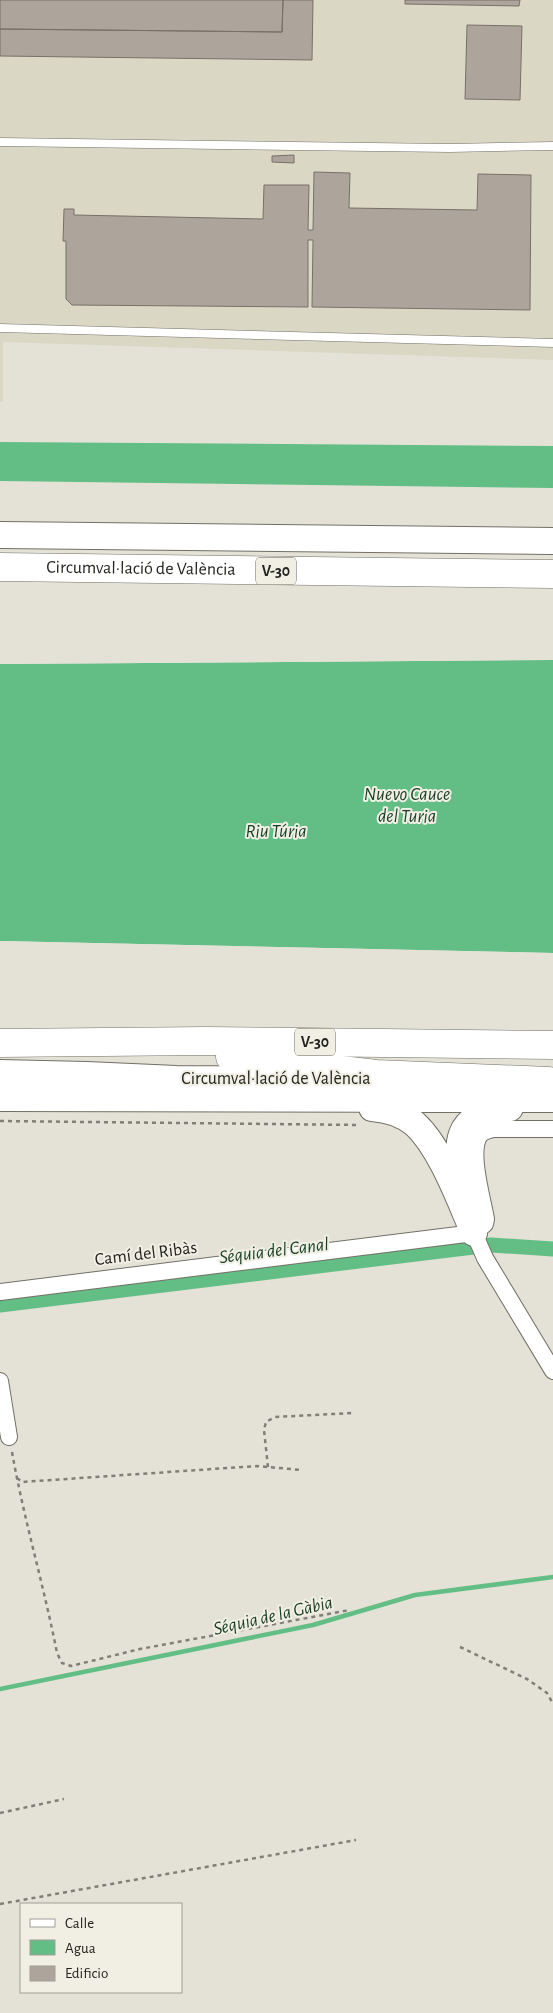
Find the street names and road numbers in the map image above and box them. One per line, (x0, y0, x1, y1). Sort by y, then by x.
road number: V-30 (256, 558, 296, 584)
street label: Circumval·lació de València (46, 559, 236, 579)
road number: V-30 (295, 1028, 335, 1056)
street label: Circumval·lació de València (181, 1070, 371, 1088)
street label: Camí del Ribàs (94, 1239, 198, 1269)

